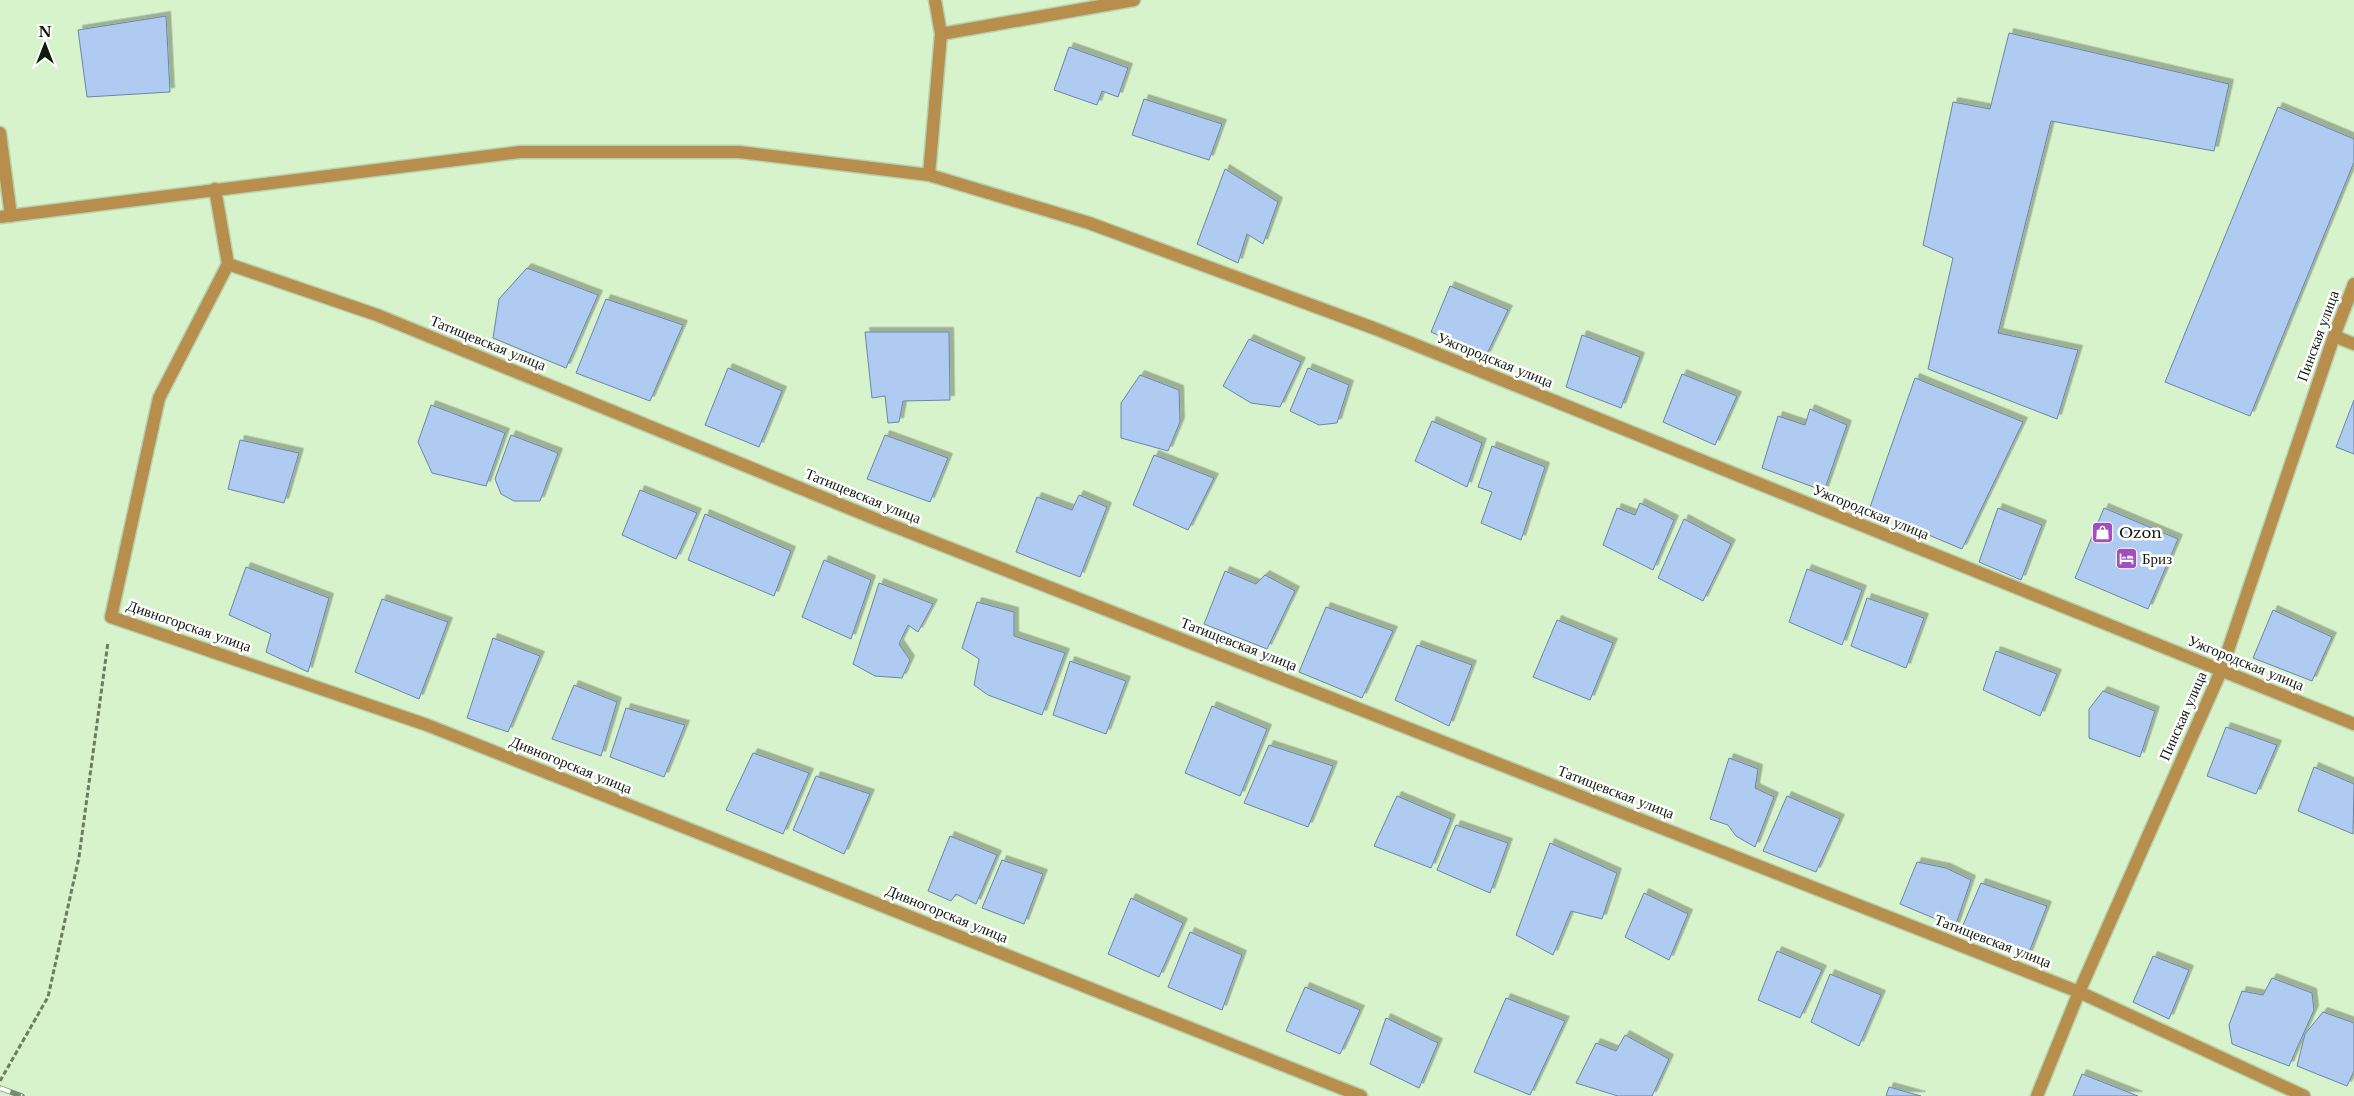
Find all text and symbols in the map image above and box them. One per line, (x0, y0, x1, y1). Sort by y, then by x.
north arrow (20, 20, 70, 70)
text: N (38, 23, 52, 41)
street label: Пинская улица (2292, 287, 2343, 384)
street label: Татищевская улица (427, 311, 549, 375)
street label: Ужгородская улица (1434, 328, 1556, 392)
street label: Татищевская улица (802, 464, 924, 528)
street label: Ужгородская улица (1810, 480, 1932, 544)
shop icon: Ozon (2091, 521, 2115, 545)
place label: Ozon (2119, 523, 2162, 542)
hotel icon: Бриз (2114, 547, 2138, 571)
place label: Бриз (2142, 549, 2172, 568)
street label: Дивногорская улица (124, 595, 254, 656)
street label: Татищевская улица (1178, 613, 1301, 675)
street label: Ужгородская улица (2185, 631, 2307, 695)
street label: Пинская улица (2154, 668, 2211, 763)
street label: Дивногорская улица (507, 731, 635, 798)
street label: Татищевская улица (1555, 761, 1678, 823)
street label: Дивногорская улица (883, 880, 1011, 947)
street label: Татищевская улица (1932, 910, 2055, 972)

